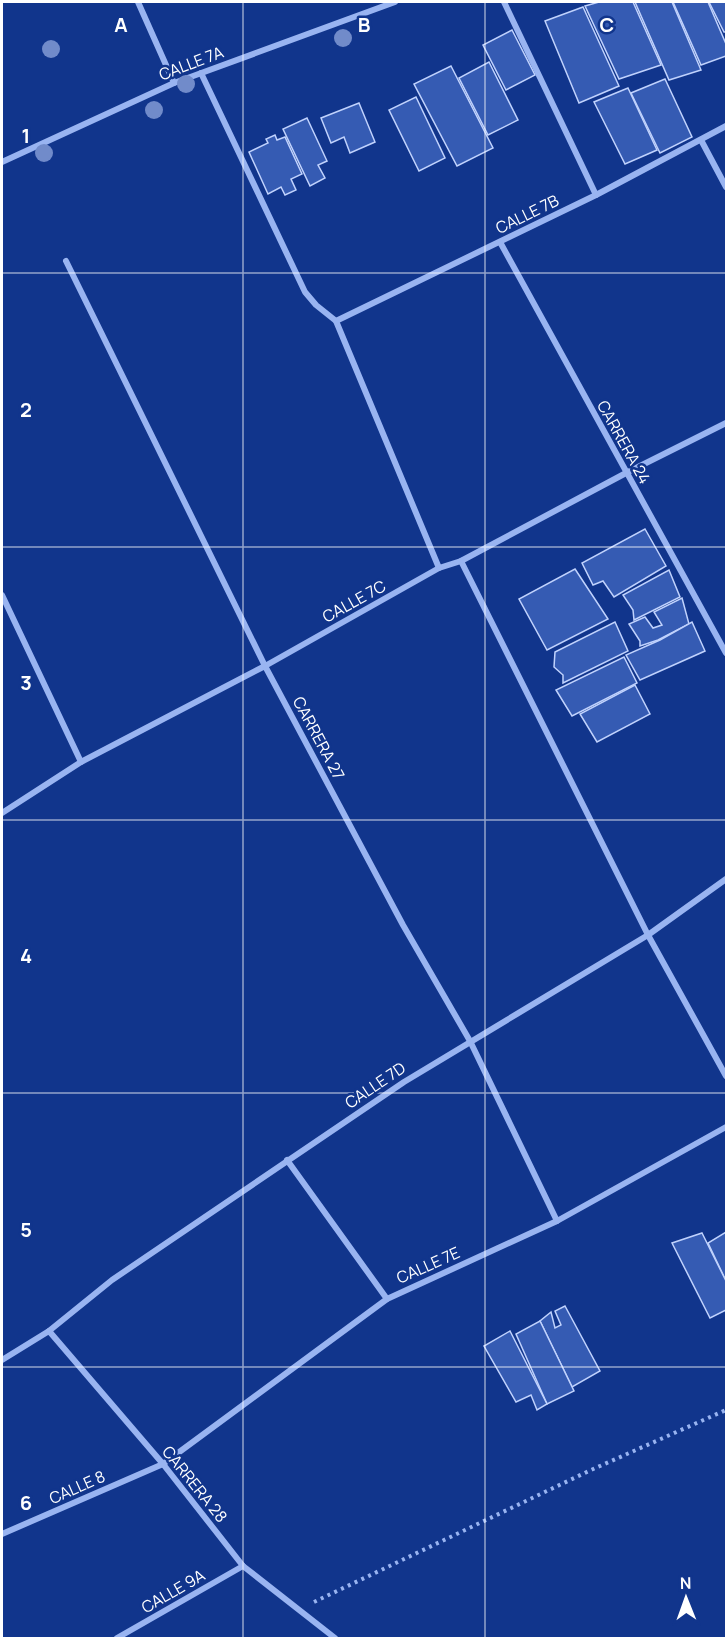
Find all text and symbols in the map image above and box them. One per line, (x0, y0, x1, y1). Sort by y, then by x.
text: A (114, 11, 128, 38)
text: B (358, 11, 371, 38)
text: C (600, 11, 614, 38)
street label: CALLE 7A (156, 41, 226, 85)
text: 1 (22, 122, 30, 149)
street label: CALLE 7B (492, 189, 562, 239)
text: 2 (20, 396, 32, 423)
street label: CARRERA 24 (592, 396, 656, 488)
street label: CALLE 7C (318, 575, 390, 627)
text: 3 (20, 669, 32, 696)
street label: CARRERA 27 (288, 693, 350, 783)
text: 4 (20, 942, 32, 969)
street label: CALLE 7D (340, 1057, 410, 1113)
text: 5 (20, 1216, 32, 1243)
street label: CALLE 7E (393, 1241, 463, 1289)
street label: CARRERA 28 (157, 1441, 233, 1527)
street label: CALLE 8 (45, 1465, 109, 1509)
text: 6 (20, 1489, 32, 1516)
street label: CALLE 9A (137, 1564, 209, 1618)
north arrow (656, 1568, 716, 1628)
text: N (680, 1572, 692, 1594)

